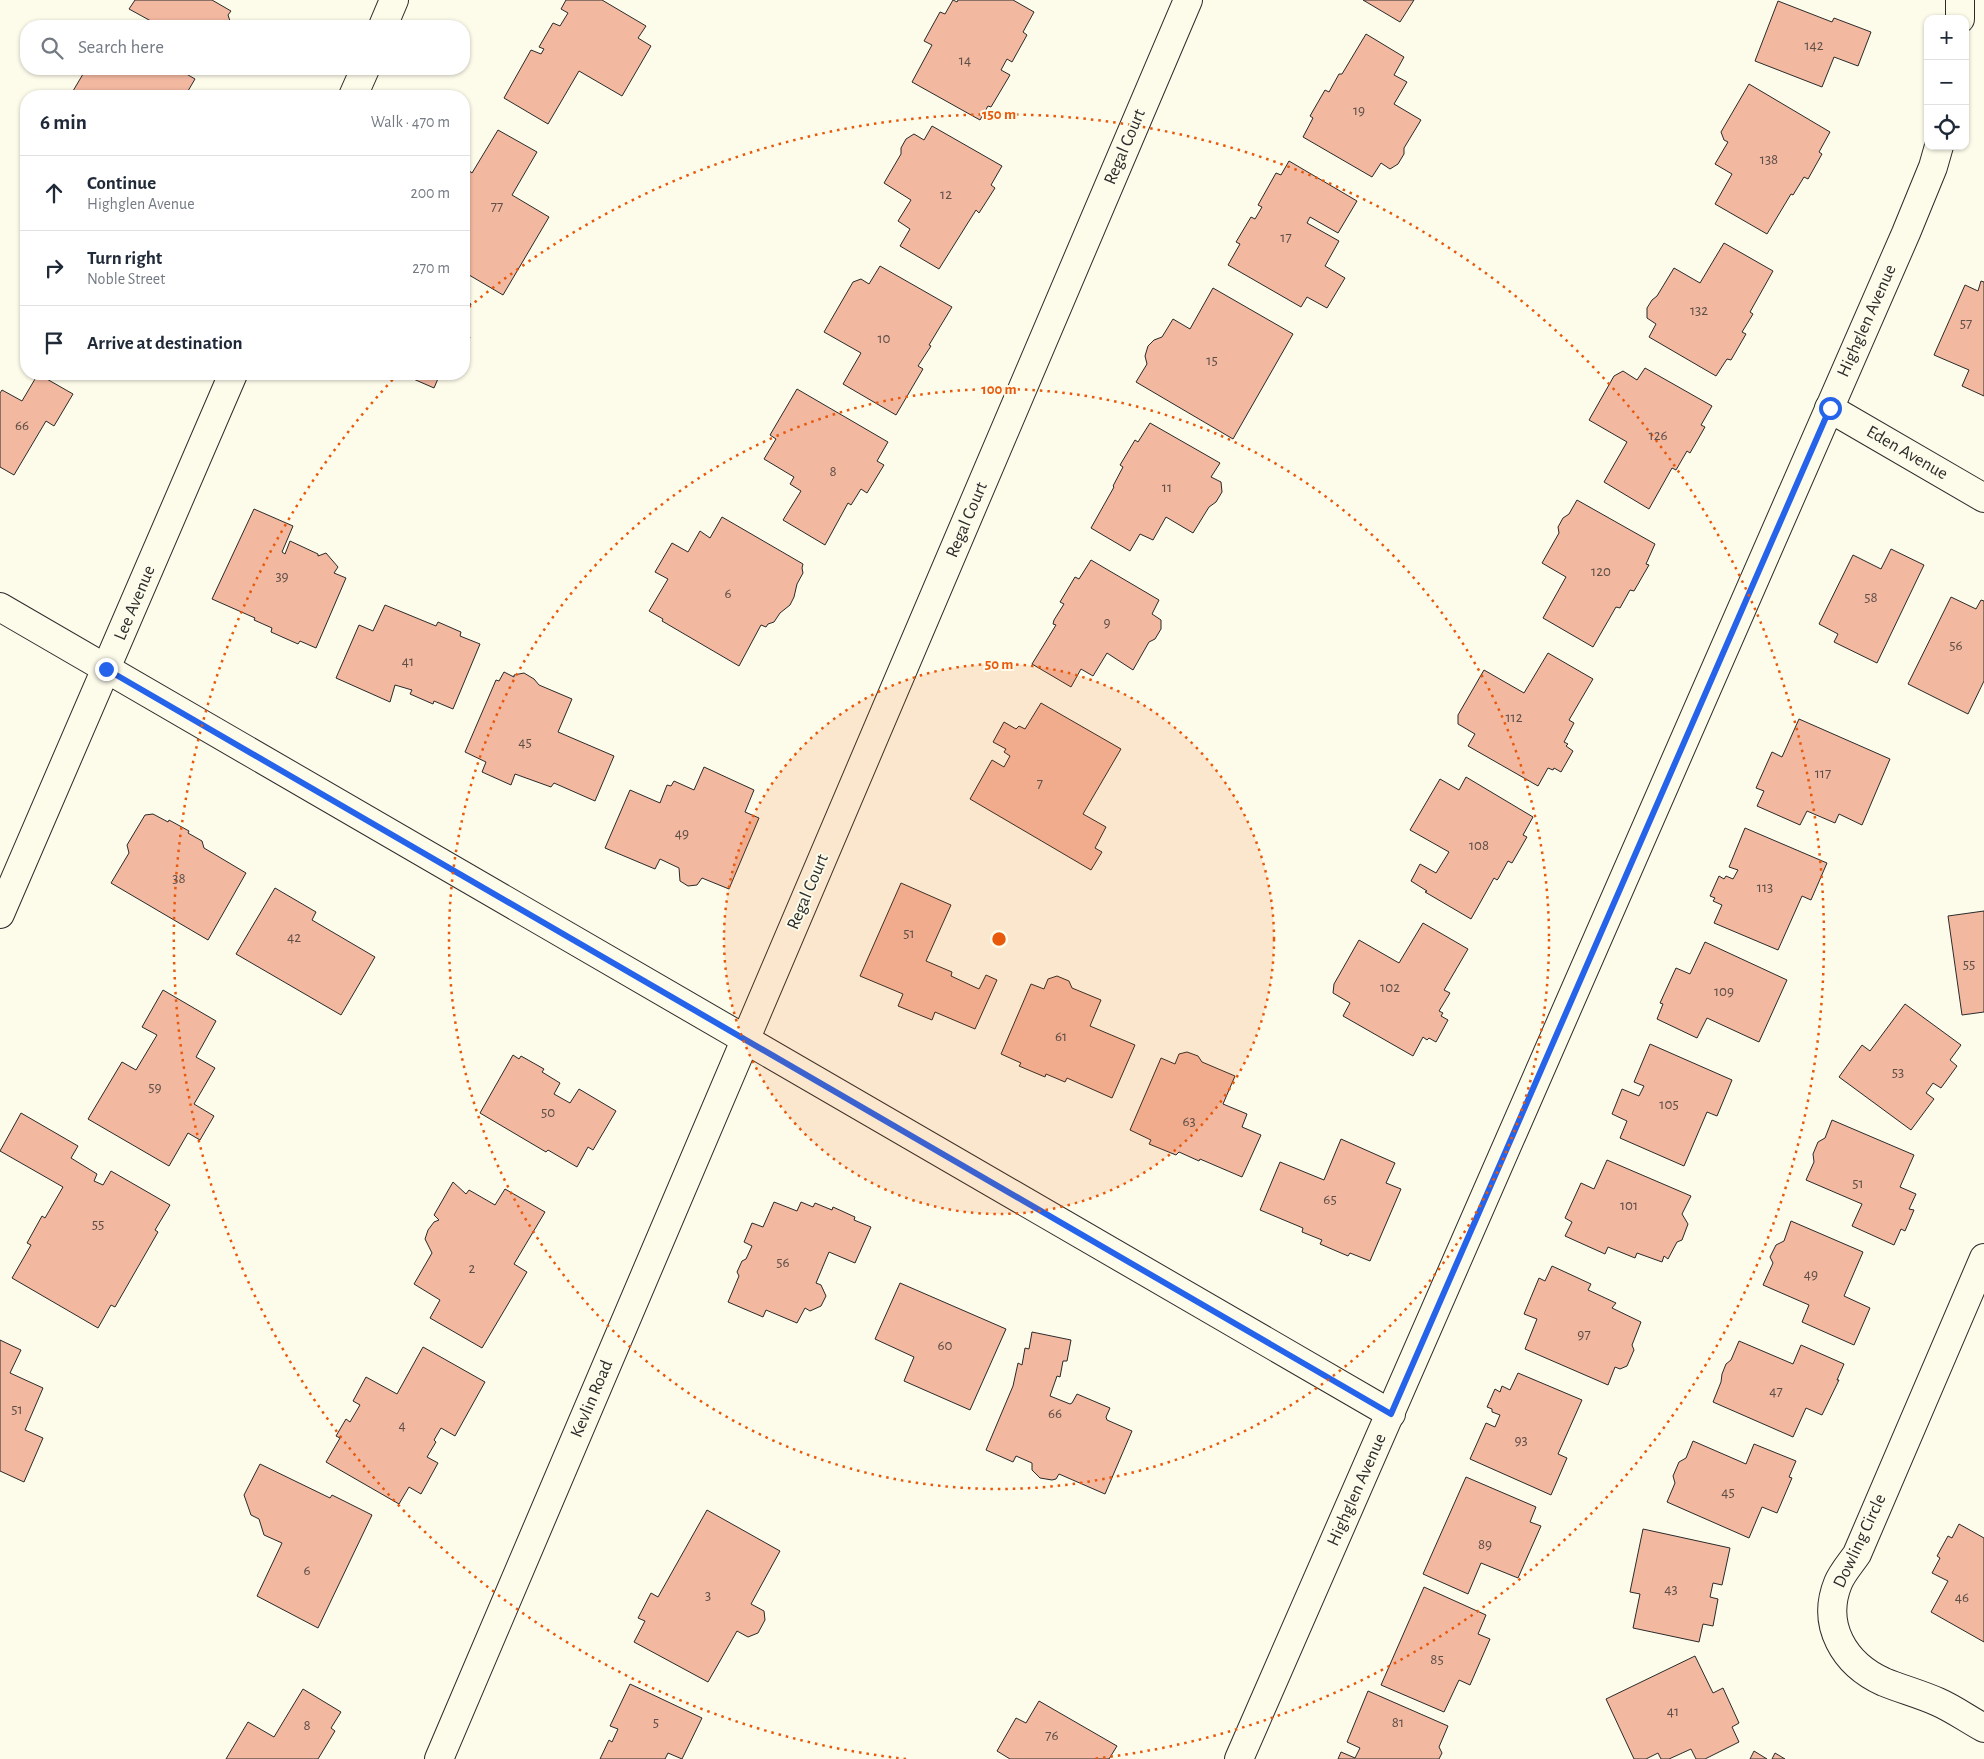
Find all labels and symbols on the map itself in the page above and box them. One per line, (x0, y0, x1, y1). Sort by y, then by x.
house number: 142 (1804, 38, 1824, 53)
house number: 14 (959, 53, 971, 68)
house number: 19 (1353, 103, 1365, 118)
street label: Regal Court (1101, 106, 1149, 187)
text: 150 m (982, 107, 1016, 122)
house number: 138 (1760, 152, 1778, 167)
house number: 12 (940, 187, 952, 202)
house number: 77 (491, 199, 503, 214)
house number: 17 (1280, 230, 1292, 245)
street label: Highglen Avenue (1834, 262, 1900, 380)
house number: 132 (1690, 303, 1708, 318)
house number: 57 (1960, 316, 1972, 331)
house number: 10 (877, 331, 891, 346)
house number: 15 (1206, 353, 1218, 368)
text: 100 m (981, 382, 1017, 397)
route start (1819, 397, 1842, 420)
house number: 66 (15, 418, 29, 433)
street label: Eden Avenue (1863, 423, 1951, 483)
house number: 126 (1648, 428, 1668, 443)
house number: 8 (829, 464, 837, 479)
street label: Regal Court (943, 479, 991, 560)
house number: 11 (1162, 480, 1172, 495)
street label: Lee Avenue (111, 563, 159, 643)
house number: 120 (1591, 564, 1611, 579)
house number: 39 (275, 569, 289, 584)
house number: 6 (724, 586, 732, 601)
house number: 58 (1864, 590, 1878, 605)
house number: 9 (1103, 615, 1111, 630)
house number: 56 (1949, 638, 1963, 653)
house number: 41 (402, 654, 414, 669)
text: 50 m (985, 657, 1013, 672)
route end (95, 658, 118, 681)
house number: 112 (1505, 710, 1523, 725)
house number: 45 (518, 735, 532, 750)
house number: 117 (1815, 766, 1831, 781)
house number: 7 (1037, 776, 1043, 791)
house number: 49 (675, 826, 689, 841)
house number: 108 (1469, 838, 1489, 853)
street label: Regal Court (784, 851, 832, 932)
house number: 38 (172, 871, 186, 886)
house number: 113 (1757, 880, 1773, 895)
house number: 51 (903, 926, 915, 941)
house number: 42 (287, 930, 301, 945)
centre of rings (990, 930, 1008, 948)
house number: 55 (1963, 957, 1975, 972)
house number: 102 (1380, 980, 1400, 995)
house number: 109 (1714, 984, 1734, 999)
house number: 61 (1055, 1029, 1067, 1044)
house number: 53 (1892, 1065, 1904, 1080)
house number: 59 (148, 1080, 162, 1095)
house number: 105 (1659, 1097, 1679, 1112)
house number: 50 (541, 1105, 555, 1120)
house number: 63 (1182, 1114, 1196, 1129)
house number: 51 (1852, 1176, 1864, 1191)
house number: 65 (1323, 1192, 1337, 1207)
house number: 101 (1620, 1198, 1638, 1213)
house number: 55 (92, 1217, 104, 1232)
house number: 56 (776, 1255, 790, 1270)
house number: 2 (469, 1261, 476, 1276)
house number: 49 (1804, 1267, 1818, 1282)
house number: 97 (1577, 1327, 1591, 1342)
house number: 60 (938, 1338, 953, 1353)
street label: Kevlin Road (568, 1358, 616, 1440)
house number: 47 (1769, 1384, 1783, 1399)
house number: 51 (11, 1402, 23, 1417)
house number: 66 (1048, 1406, 1062, 1421)
house number: 4 (398, 1418, 406, 1433)
street label: Highglen Avenue (1324, 1431, 1390, 1549)
house number: 93 (1514, 1433, 1528, 1448)
house number: 45 (1721, 1485, 1735, 1500)
street label: Dowling Circle (1830, 1491, 1890, 1591)
house number: 89 (1478, 1537, 1492, 1552)
house number: 6 (303, 1563, 311, 1578)
house number: 43 (1664, 1582, 1678, 1597)
house number: 3 (705, 1588, 711, 1603)
house number: 46 (1955, 1590, 1969, 1605)
house number: 85 (1430, 1652, 1444, 1667)
house number: 41 (1667, 1704, 1679, 1719)
house number: 5 (653, 1715, 659, 1730)
house number: 81 (1392, 1715, 1404, 1730)
house number: 8 (303, 1718, 311, 1733)
house number: 76 (1045, 1728, 1059, 1743)

